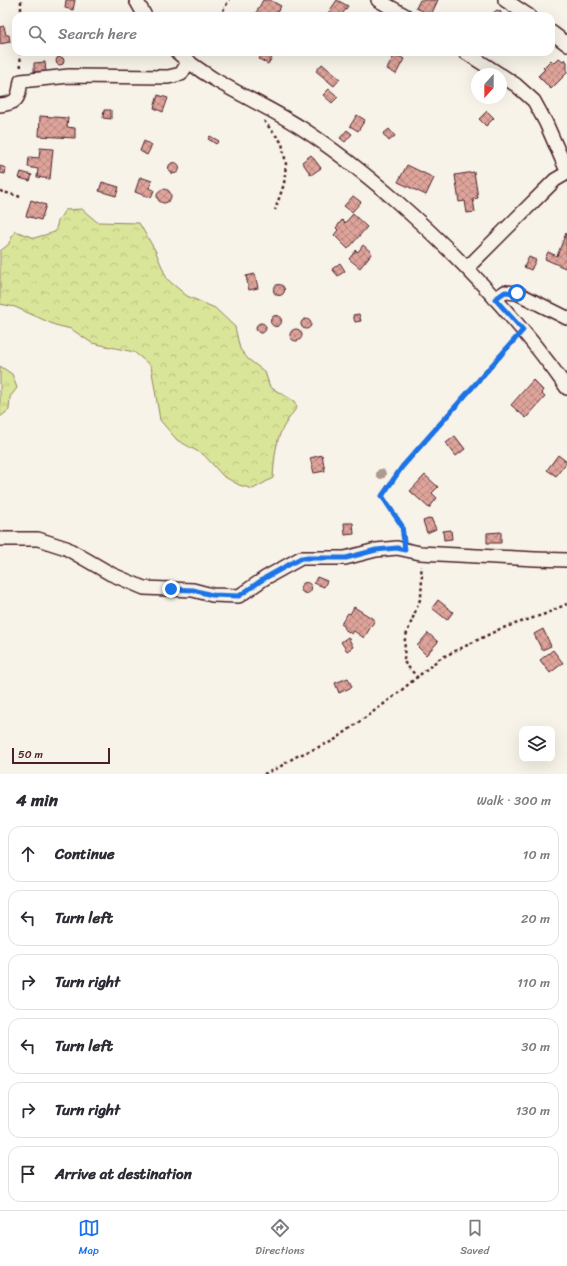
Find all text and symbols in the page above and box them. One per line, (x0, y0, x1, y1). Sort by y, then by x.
search box (12, 12, 555, 56)
text: Search here (58, 21, 137, 47)
icon: search (26, 23, 48, 45)
north arrow (471, 68, 507, 104)
route start (508, 284, 526, 302)
route end (162, 580, 180, 598)
map controls (519, 726, 555, 762)
button: layers (519, 726, 555, 762)
text: 50 m (18, 745, 43, 764)
scale bar (12, 746, 110, 765)
text: 4 min (16, 785, 58, 815)
text: Walk · 300 m (477, 789, 551, 812)
text: Continue (55, 841, 115, 867)
icon: ahead (17, 843, 39, 865)
text: 10 m (523, 843, 550, 866)
text: Turn left (55, 905, 113, 931)
icon: left (17, 907, 39, 929)
text: 20 m (521, 907, 550, 930)
text: Turn right (55, 969, 120, 995)
icon: right (17, 971, 39, 993)
text: 110 m (517, 971, 550, 994)
text: Turn left (55, 1033, 113, 1059)
icon: left (17, 1035, 39, 1057)
text: 30 m (521, 1035, 550, 1058)
text: Turn right (55, 1097, 120, 1123)
icon: right (17, 1099, 39, 1121)
text: 130 m (516, 1099, 550, 1122)
text: Arrive at destination (55, 1161, 192, 1187)
icon: arrive (17, 1163, 39, 1185)
tab: Map (78, 1217, 100, 1260)
tab: Directions (255, 1217, 305, 1260)
tab: Saved (460, 1217, 489, 1260)

